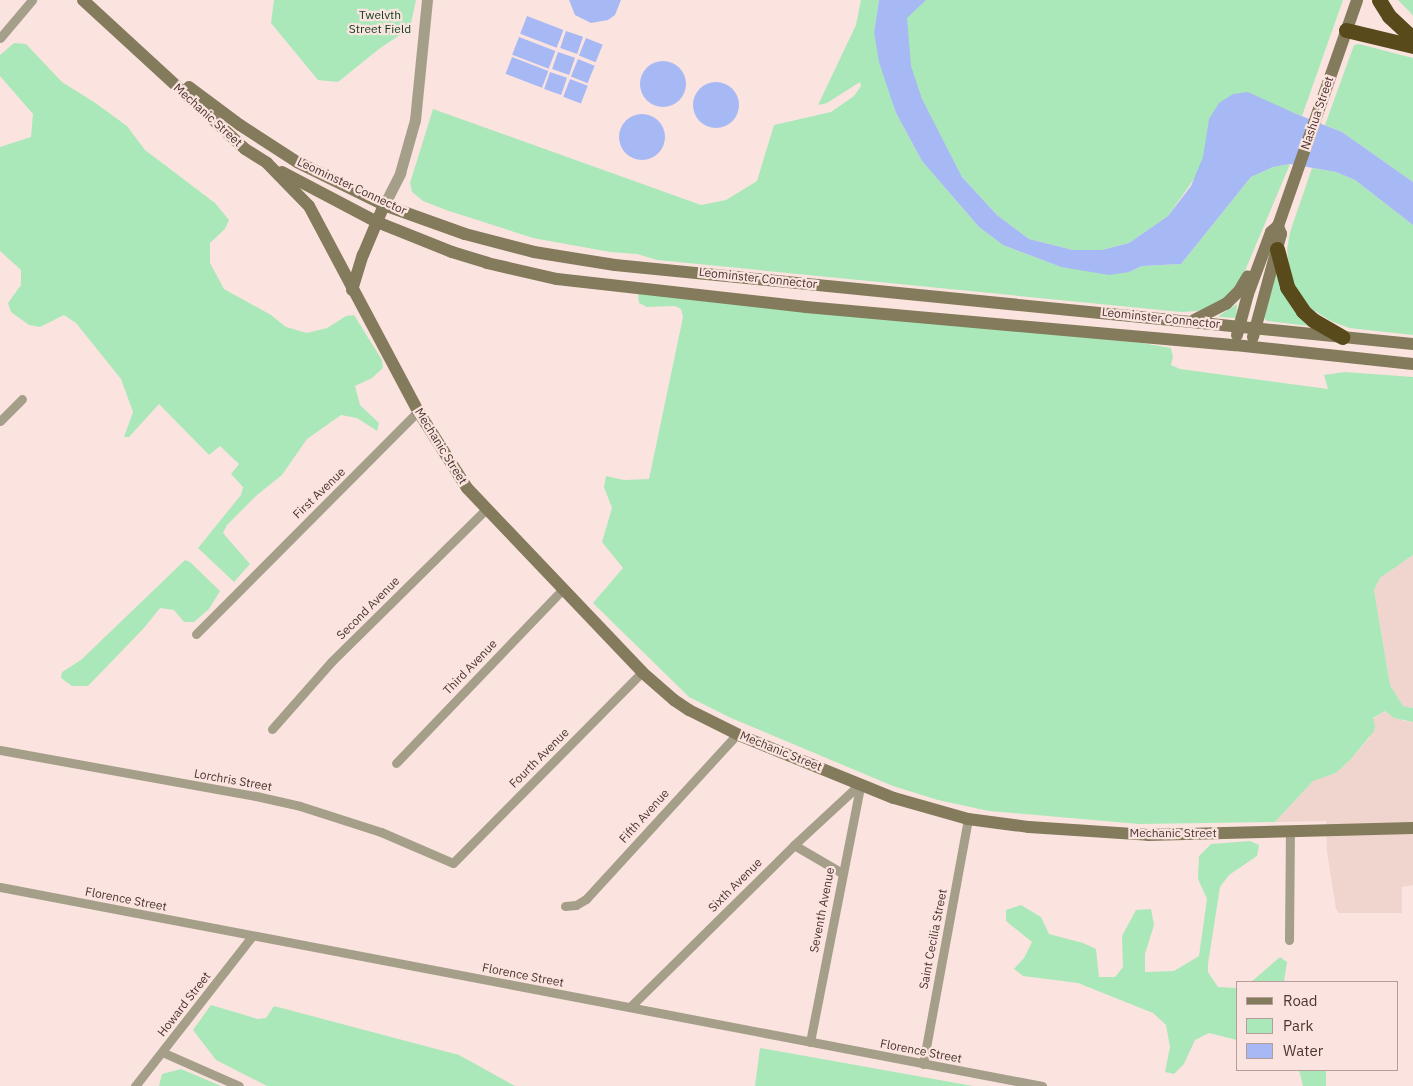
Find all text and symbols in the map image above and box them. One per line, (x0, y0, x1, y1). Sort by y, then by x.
park label: Twelvth Street Field (349, 8, 411, 36)
street label: Nashua Street (1298, 74, 1336, 152)
street label: Mechanic Street (171, 80, 245, 150)
street label: Leominster Connector (295, 154, 409, 218)
street label: Leominster Connector (698, 265, 818, 291)
street label: Leominster Connector (1101, 305, 1221, 331)
street label: Mechanic Street (412, 405, 470, 487)
street label: First Avenue (290, 465, 348, 521)
street label: Second Avenue (334, 574, 402, 642)
street label: Third Avenue (440, 637, 500, 697)
street label: Fourth Avenue (506, 725, 572, 791)
street label: Mechanic Street (738, 728, 824, 774)
street label: Lorchris Street (193, 766, 273, 794)
street label: Fifth Avenue (616, 786, 672, 846)
street label: Mechanic Street (1129, 826, 1217, 840)
street label: Sixth Avenue (705, 855, 765, 915)
street label: Seventh Avenue (807, 866, 837, 954)
street label: Florence Street (84, 884, 168, 914)
street label: Saint Cecilia Street (916, 888, 950, 990)
street label: Florence Street (481, 960, 565, 990)
street label: Howard Street (154, 969, 214, 1039)
legend (1236, 981, 1398, 1071)
text: Road (1283, 991, 1318, 1010)
text: Park (1283, 1016, 1313, 1035)
street label: Florence Street (879, 1036, 963, 1066)
text: Water (1283, 1041, 1323, 1060)

